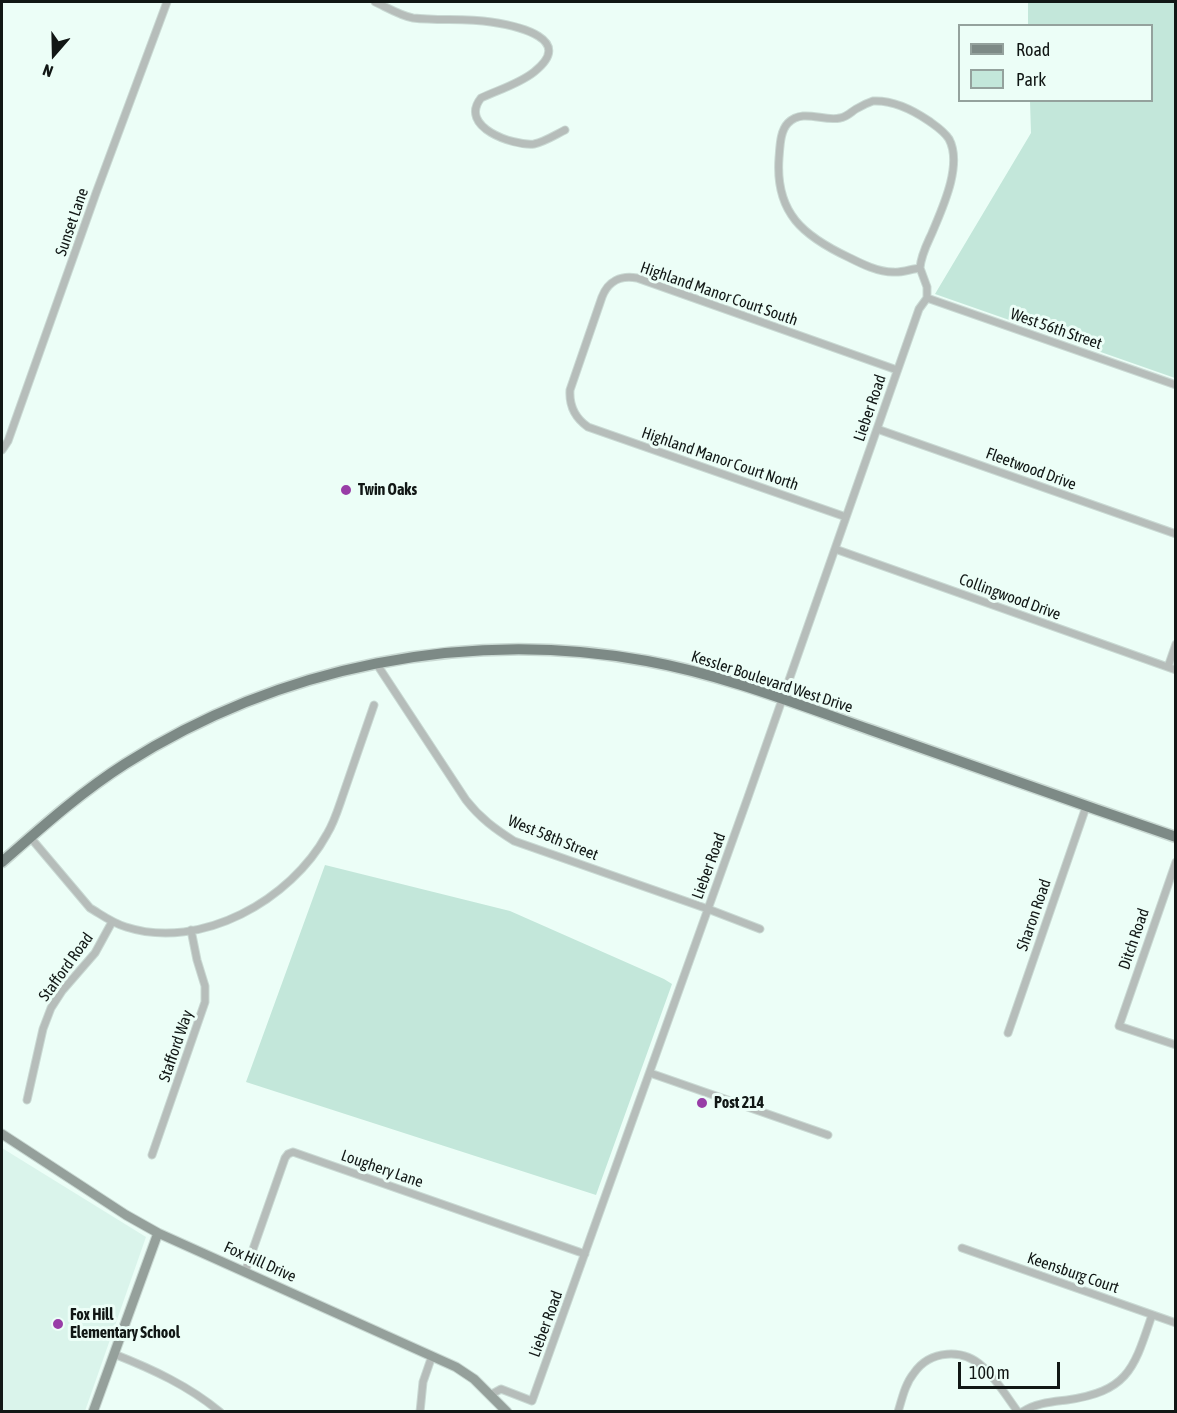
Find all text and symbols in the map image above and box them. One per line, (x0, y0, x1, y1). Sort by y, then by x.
north arrow (24, 24, 84, 84)
legend (958, 24, 1153, 102)
text: Road (1016, 39, 1050, 60)
text: N (40, 61, 55, 81)
text: Park (1016, 69, 1046, 90)
street label: Sunset Lane (51, 186, 93, 258)
street label: Highland Manor Court South (638, 258, 800, 330)
street label: West 56th Street (1008, 304, 1104, 354)
street label: Lieber Road (850, 372, 890, 444)
street label: Highland Manor Court North (639, 423, 801, 495)
street label: Fleetwood Drive (983, 444, 1079, 494)
place label: Twin Oaks (358, 480, 417, 500)
marker: Twin Oaks (339, 483, 353, 497)
street label: Collingwood Drive (957, 570, 1063, 624)
street label: Kessler Boulevard West Drive (689, 647, 855, 717)
street label: West 58th Street (505, 811, 601, 865)
street label: Lieber Road (688, 830, 730, 902)
street label: Sharon Road (1013, 877, 1055, 953)
street label: Ditch Road (1115, 906, 1153, 972)
street label: Stafford Road (35, 929, 97, 1005)
street label: Stafford Way (155, 1008, 197, 1084)
place label: Post 214 (714, 1093, 764, 1113)
marker: Post 214 (695, 1096, 709, 1110)
street label: Loughery Lane (338, 1146, 426, 1192)
street label: Fox Hill Drive (221, 1238, 299, 1286)
street label: Keensburg Court (1025, 1248, 1121, 1298)
street label: Lieber Road (525, 1288, 567, 1360)
place label: Fox Hill Elementary School (70, 1305, 180, 1343)
marker: Fox Hill Elementary School (51, 1317, 65, 1331)
scale bar (961, 1350, 1063, 1388)
text: 100 m (969, 1362, 1010, 1383)

